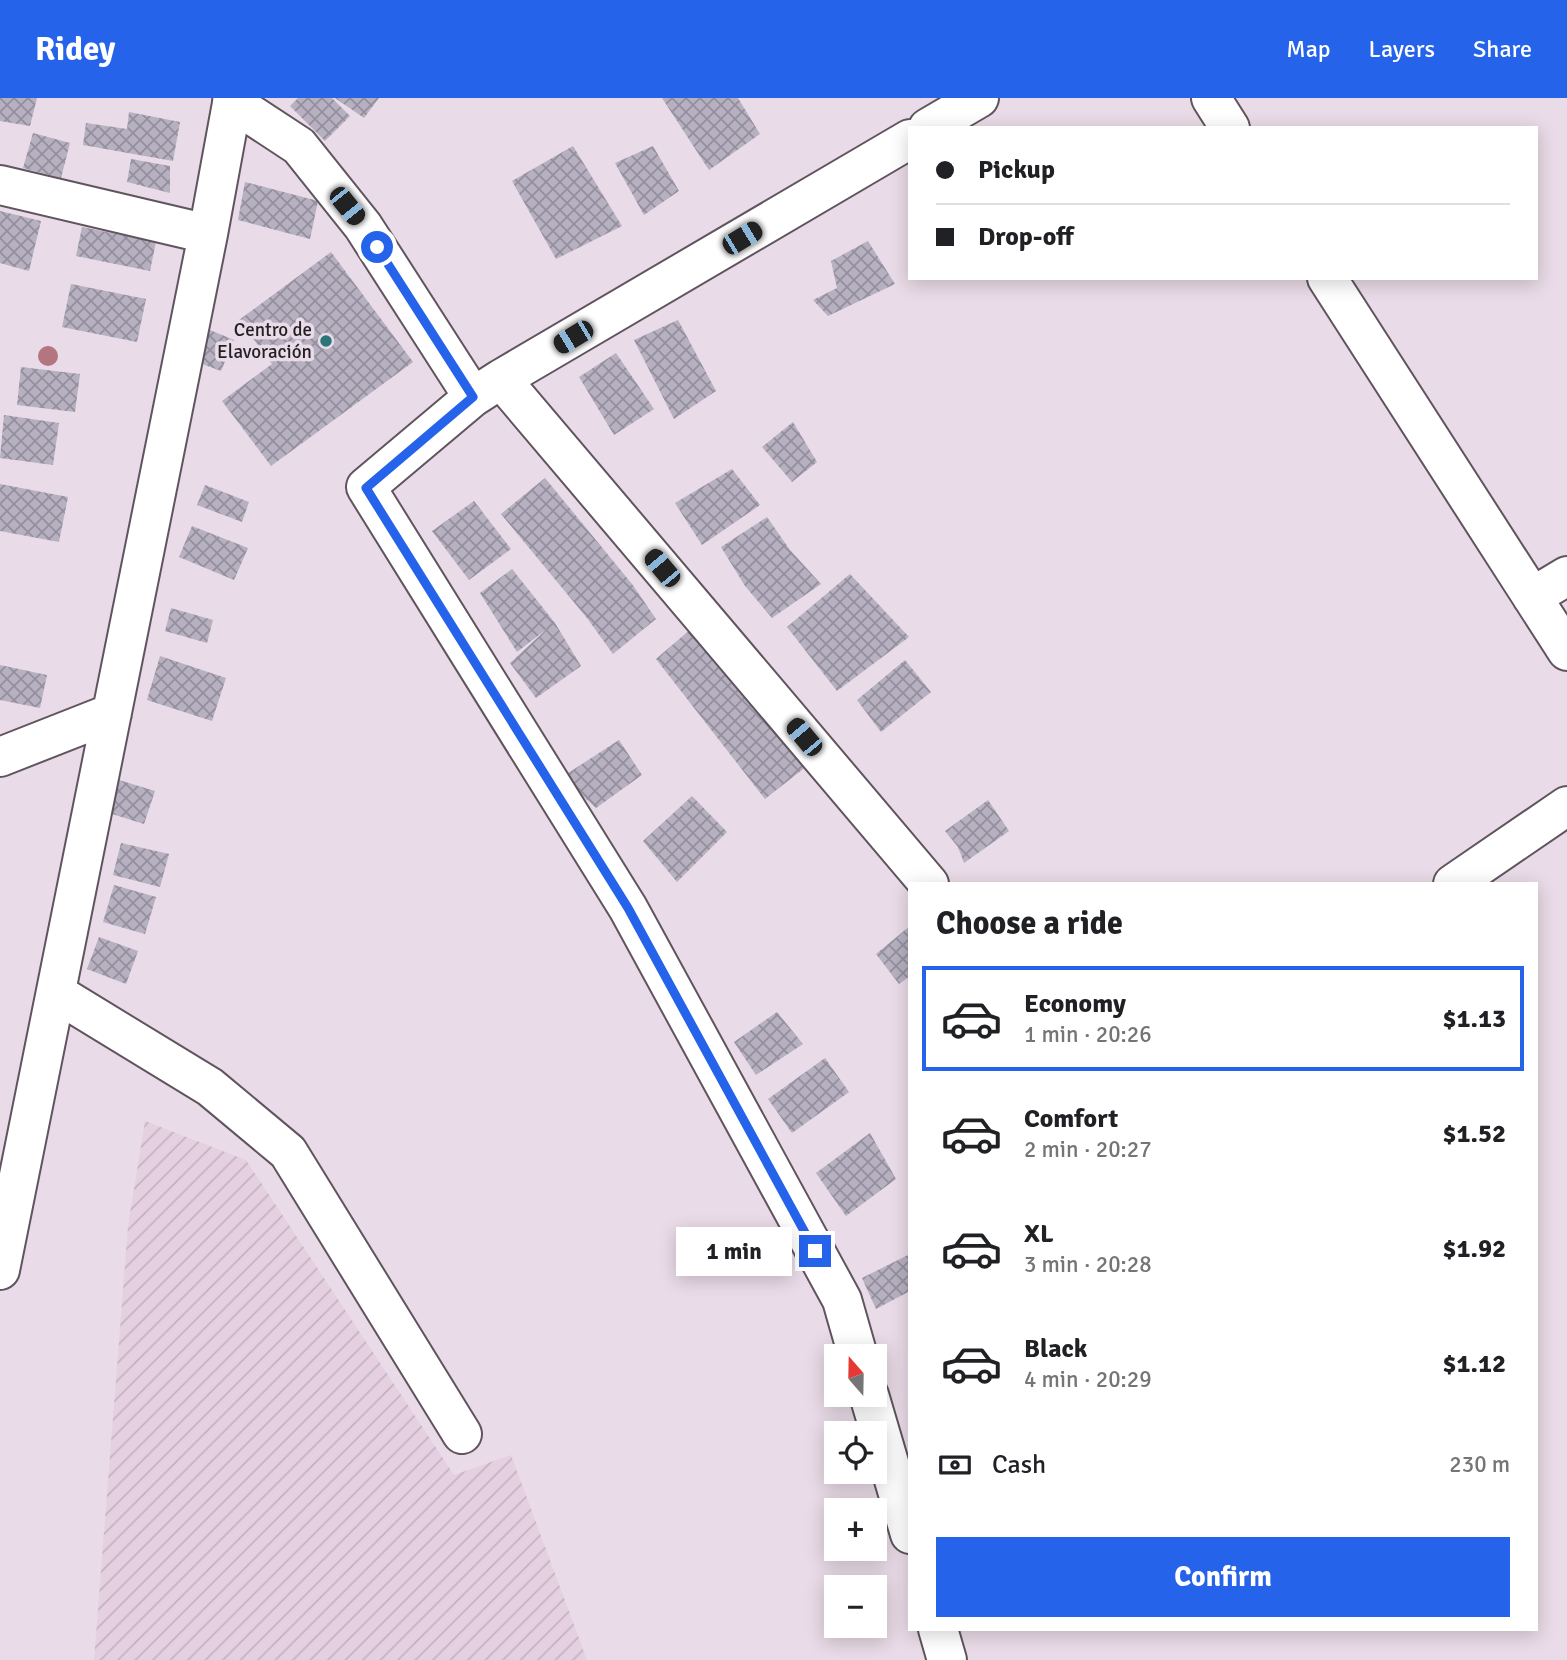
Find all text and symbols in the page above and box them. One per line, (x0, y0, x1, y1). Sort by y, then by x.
text: Ridey (35, 29, 115, 70)
text: Map (1286, 34, 1331, 64)
text: Layers (1369, 34, 1435, 64)
text: Share (1473, 34, 1532, 64)
text: Pickup (978, 154, 1055, 186)
car (326, 183, 369, 229)
car (719, 218, 766, 258)
text: Drop-off (978, 221, 1074, 253)
route start (361, 231, 393, 263)
car (550, 317, 597, 357)
place label: Centro de Elavoración (217, 318, 312, 364)
marker: Centro de Elavoración (318, 333, 334, 349)
car (641, 545, 684, 591)
car (783, 714, 826, 760)
text: Choose a ride (936, 904, 1123, 943)
icon: car (940, 987, 1003, 1050)
text: Economy (1024, 988, 1126, 1020)
text: $1.13 (1442, 1003, 1506, 1035)
text: 1 min · 20:26 (1024, 1020, 1152, 1049)
icon: car (940, 1102, 1003, 1165)
text: Comfort (1024, 1103, 1118, 1135)
text: $1.52 (1442, 1118, 1506, 1150)
text: 2 min · 20:27 (1024, 1135, 1152, 1164)
icon: car (940, 1217, 1003, 1280)
text: XL (1024, 1218, 1054, 1250)
callout: 1 min (675, 1226, 790, 1276)
text: $1.92 (1442, 1233, 1506, 1265)
route end (799, 1235, 831, 1267)
text: 1 min (706, 1237, 762, 1266)
text: 3 min · 20:28 (1024, 1250, 1152, 1279)
icon: car (940, 1332, 1003, 1395)
text: Black (1024, 1333, 1087, 1365)
north arrow (824, 1344, 887, 1407)
map controls (824, 1344, 887, 1638)
text: $1.12 (1442, 1348, 1506, 1380)
text: 4 min · 20:29 (1024, 1365, 1152, 1394)
button: locate (824, 1421, 887, 1484)
icon: cash (936, 1446, 974, 1484)
text: Cash (992, 1449, 1046, 1481)
text: 230 m (1449, 1450, 1510, 1479)
button: + (824, 1498, 887, 1561)
button: Confirm (936, 1537, 1510, 1617)
button: − (824, 1575, 887, 1638)

